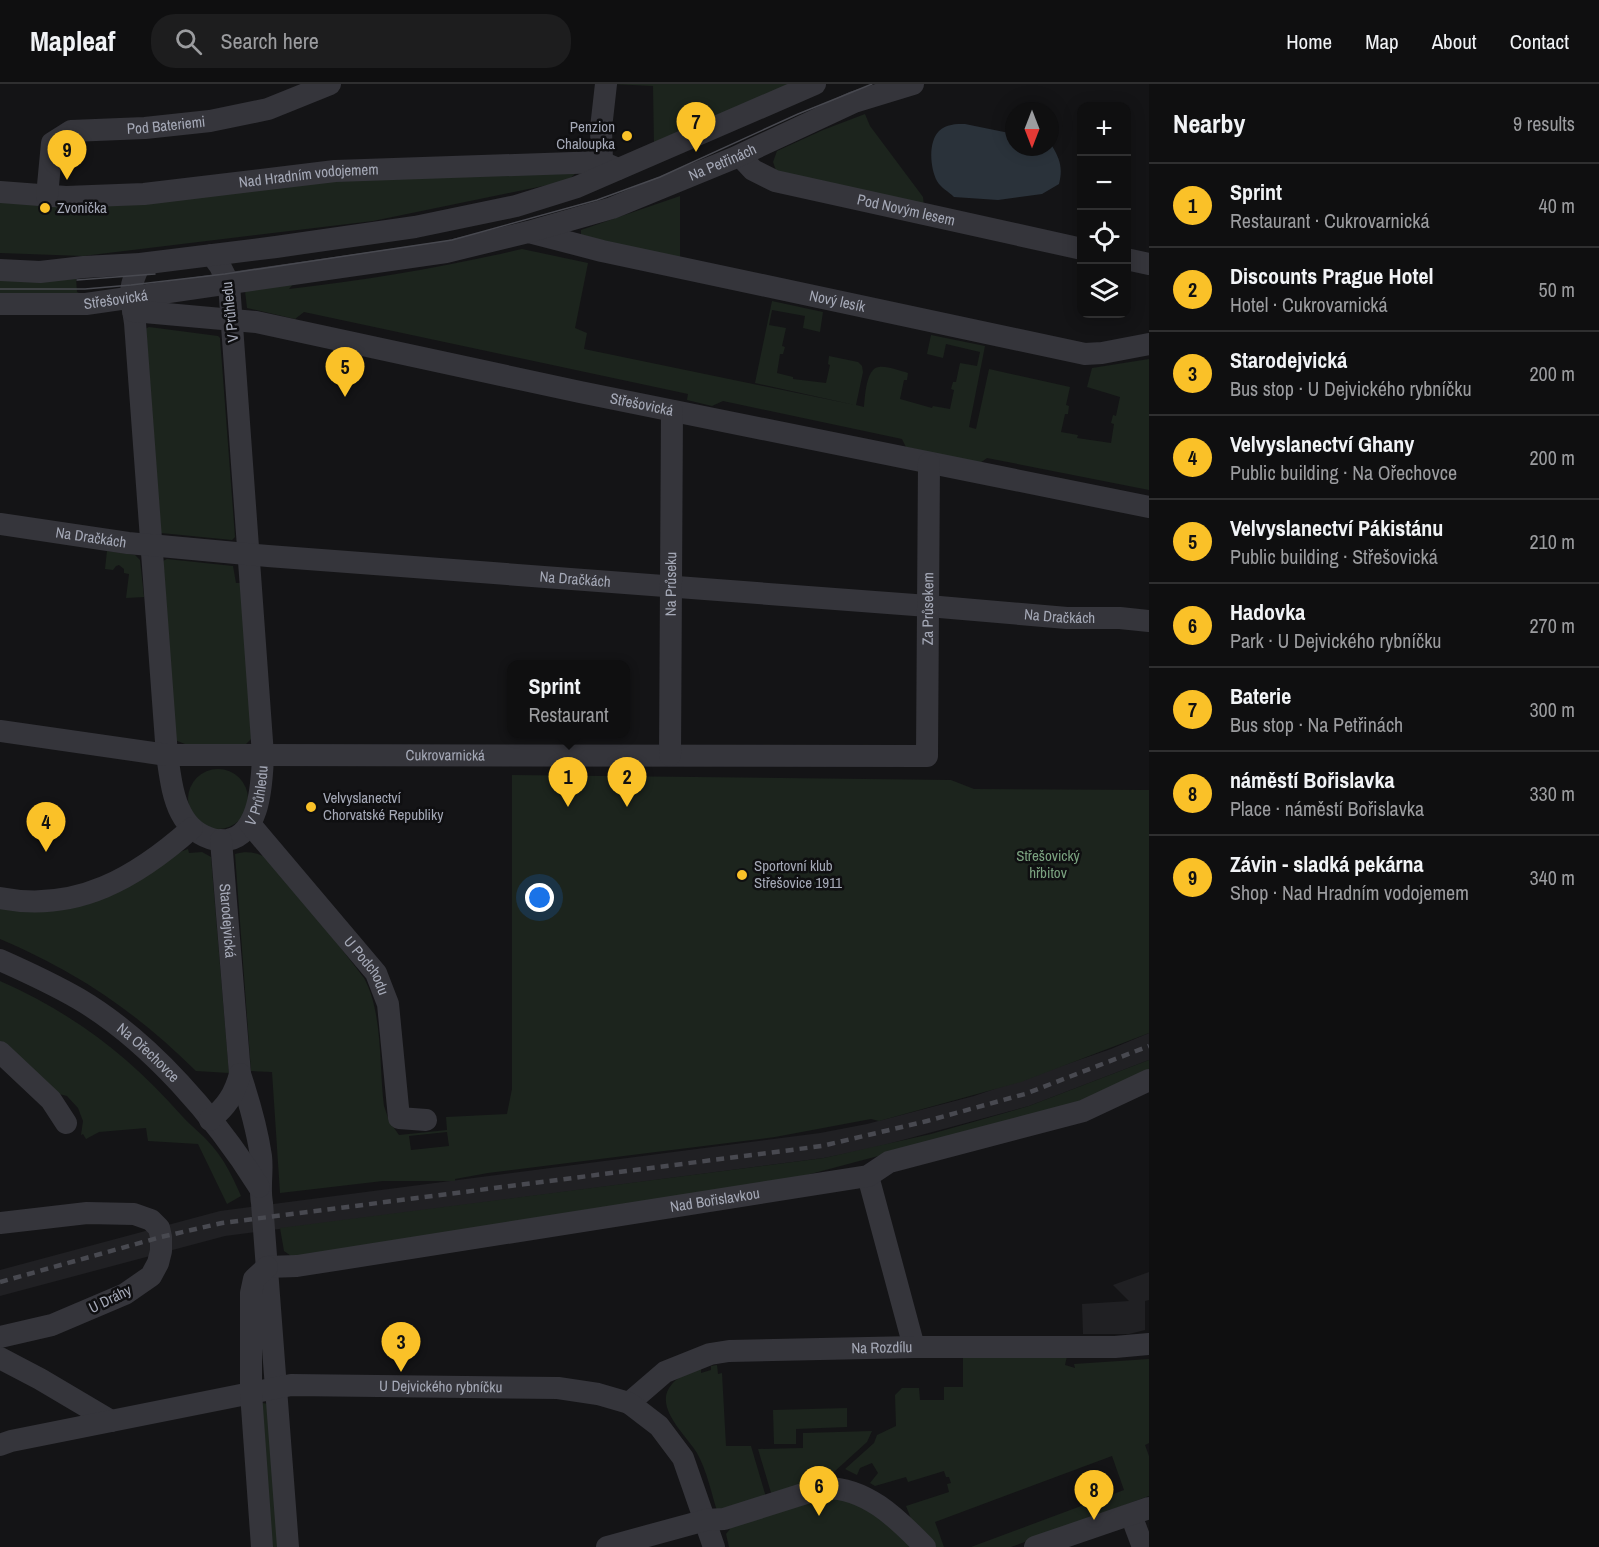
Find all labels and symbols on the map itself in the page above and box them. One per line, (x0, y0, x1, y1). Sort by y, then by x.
north arrow (1005, 102, 1059, 156)
pin: 7 (676, 103, 716, 152)
street label: Pod Bateriemi (126, 111, 206, 139)
place label: Penzion Chaloupka (556, 116, 615, 154)
marker: Penzion Chaloupka (620, 129, 634, 143)
pin: 9 (48, 130, 86, 180)
street label: Na Petřinách (685, 138, 760, 186)
street label: Nad Hradním vodojemem (238, 159, 379, 192)
street label: Pod Novým lesem (855, 189, 957, 231)
place label: Zvonička (57, 197, 107, 218)
marker: Zvonička (38, 201, 52, 215)
street label: V Průhledu (216, 281, 243, 343)
street label: Střešovická (82, 284, 149, 314)
street label: Nový lesík (807, 284, 868, 317)
pin: 5 (326, 348, 364, 397)
street label: Střešovická (608, 387, 676, 421)
street label: Na Dračkách (54, 521, 128, 553)
street label: Na Průseku (660, 552, 681, 616)
street label: Na Dračkách (539, 566, 611, 592)
street label: Za Průsekem (917, 572, 938, 645)
street label: Na Dračkách (1023, 603, 1095, 628)
street label: Cukrovarnická (406, 744, 485, 765)
pin: 1 (548, 758, 588, 807)
pin: 2 (608, 758, 646, 807)
street label: V Průhledu (240, 765, 273, 829)
place label: Velvyslanectví Chorvatské Republiky (323, 787, 444, 825)
marker: Velvyslanectví Chorvatské Republiky (304, 800, 318, 814)
pin: 4 (26, 802, 66, 852)
park label: Střešovický hřbitov (1016, 845, 1081, 883)
place label: Sportovní klub Střešovice 1911 (754, 855, 842, 893)
marker: Sportovní klub Střešovice 1911 (735, 868, 749, 882)
street label: Starodejvická (215, 883, 242, 959)
your location (525, 883, 554, 912)
street label: U Podchodu (339, 932, 394, 998)
street label: Na Ořechovce (113, 1018, 185, 1087)
street label: Nad Bořislavkou (668, 1182, 761, 1217)
street label: U Dráhy (85, 1279, 135, 1318)
pin: 3 (382, 1322, 420, 1372)
street label: Na Rozdílu (851, 1336, 912, 1358)
street label: U Dejvického rybníčku (379, 1375, 502, 1397)
pin: 6 (800, 1466, 838, 1516)
pin: 8 (1074, 1470, 1114, 1520)

